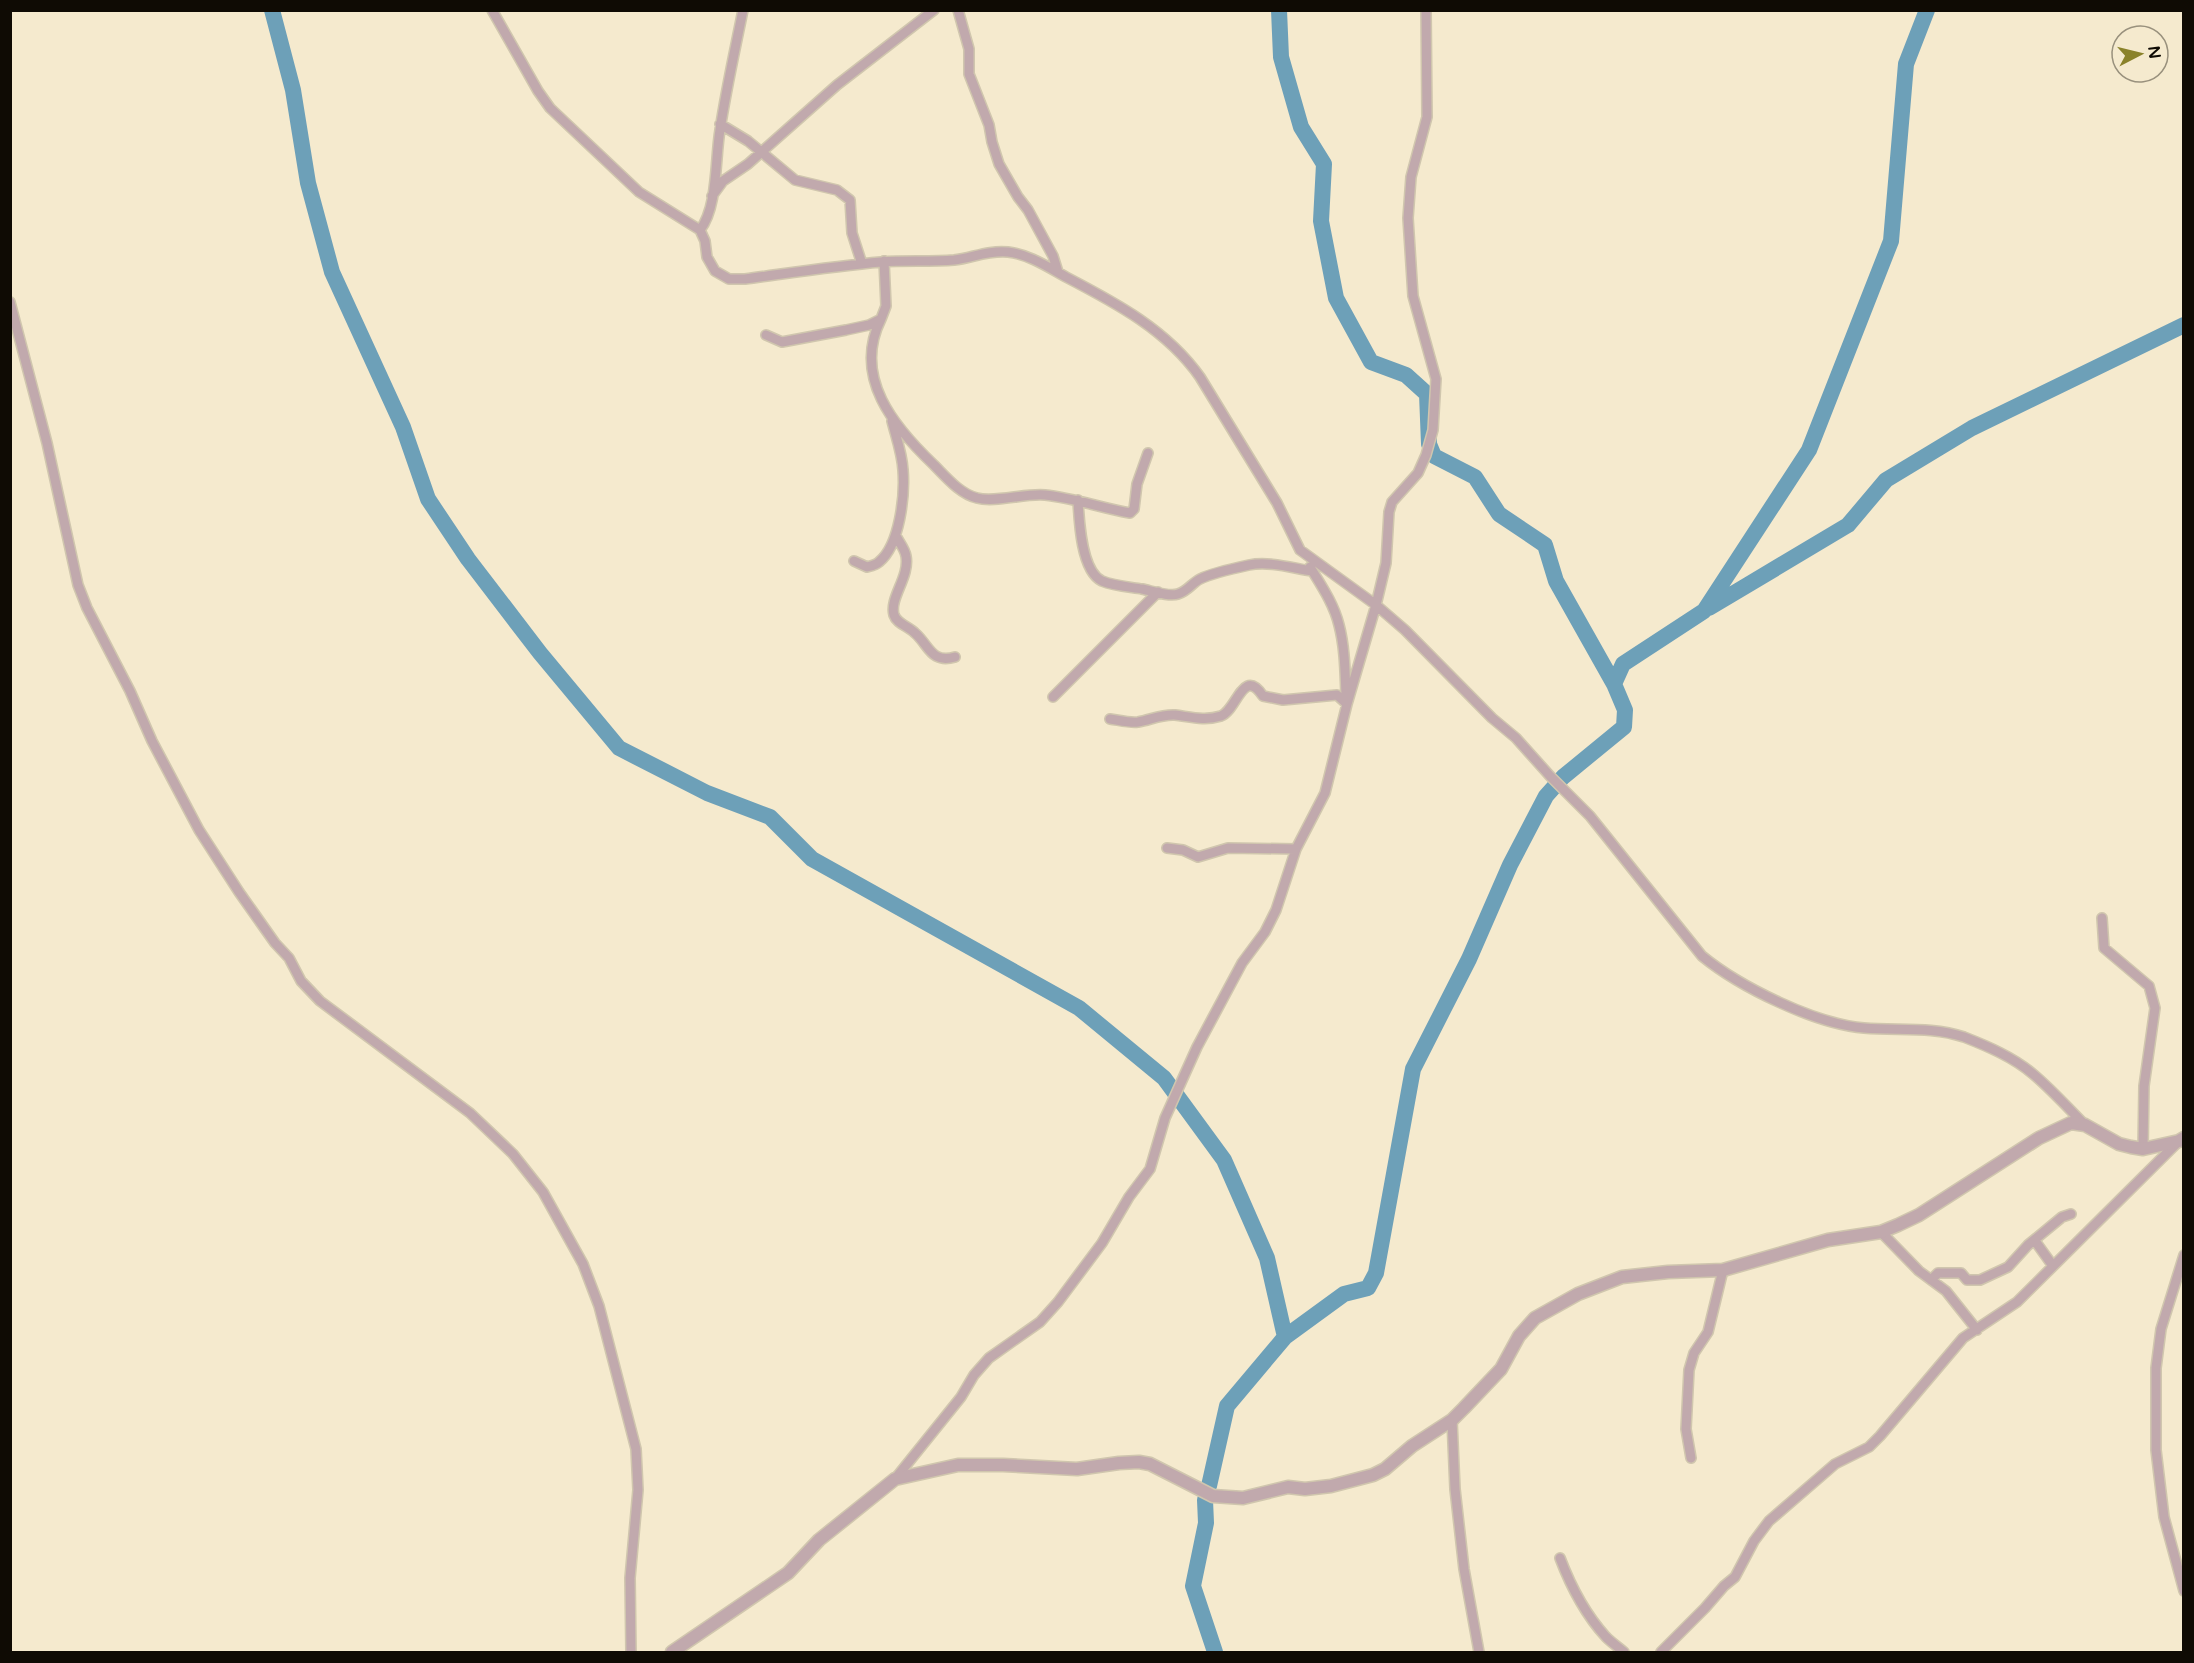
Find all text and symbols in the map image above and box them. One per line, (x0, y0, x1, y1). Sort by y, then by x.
north arrow (2110, 24, 2170, 84)
text: N (2143, 45, 2165, 60)

